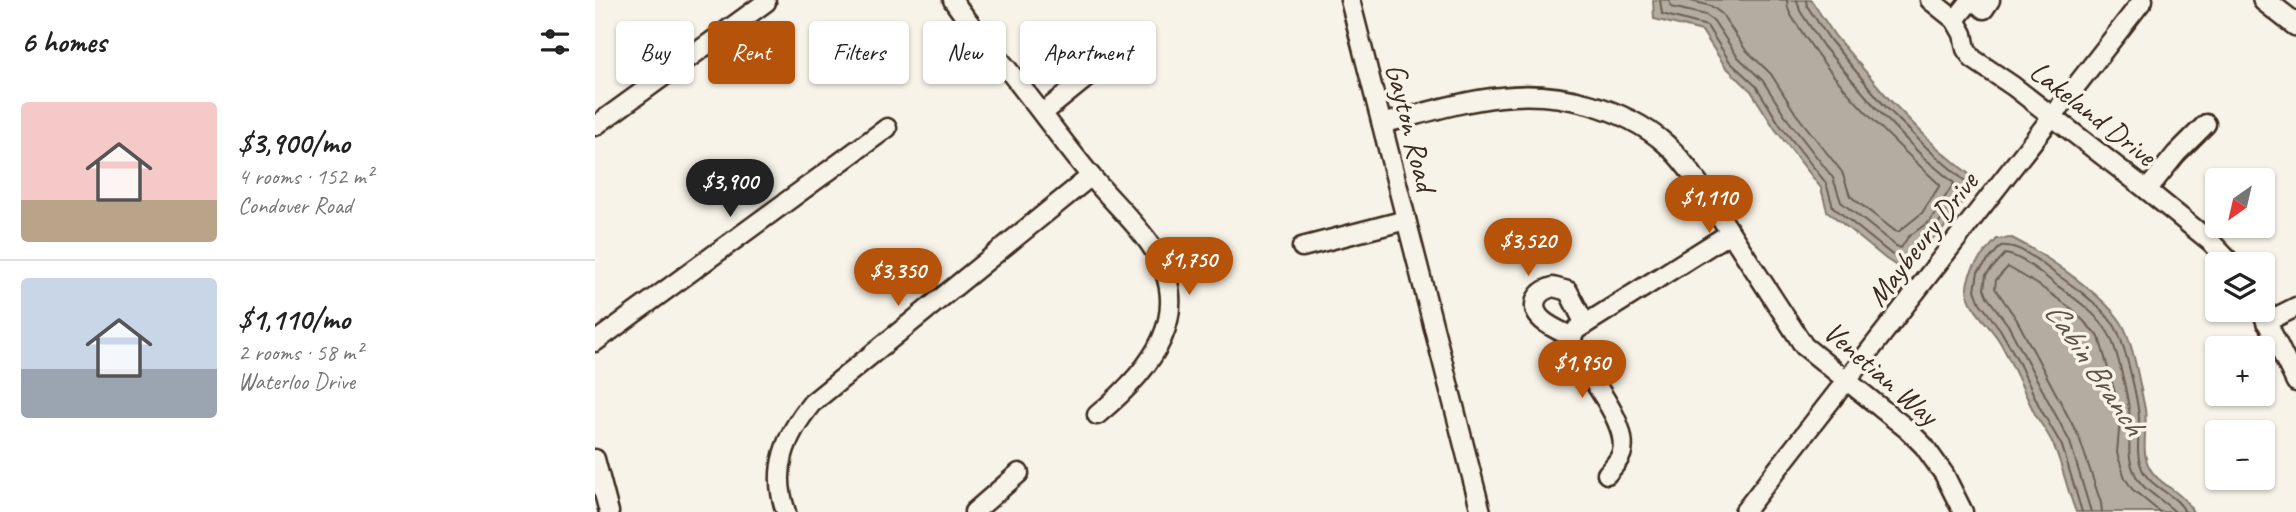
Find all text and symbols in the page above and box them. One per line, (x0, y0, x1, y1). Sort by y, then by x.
chip: Buy (616, 21, 694, 84)
chip: Rent (708, 21, 795, 84)
chip: Filters (809, 21, 909, 84)
chip: New (923, 21, 1006, 84)
chip: Apartment (1020, 21, 1156, 84)
text: 6 homes (21, 23, 106, 61)
icon: filters (536, 23, 574, 61)
street label: Lakeland Drive (2022, 52, 2166, 176)
street label: Gayton Road (1377, 59, 1446, 199)
text: $3,900/mo (238, 124, 350, 162)
icon: home (77, 130, 161, 214)
pin: $3,900 (673, 160, 787, 219)
text: 4 rooms · 152 m² (238, 162, 373, 191)
street label: Maybeury Drive (1858, 163, 1988, 314)
text: $3,900 (702, 167, 758, 196)
north arrow (2205, 168, 2275, 238)
map controls (2205, 168, 2275, 490)
pin: $1,110 (1652, 176, 1766, 235)
text: $1,110 (1681, 183, 1737, 212)
text: Condover Road (238, 191, 352, 220)
pin: $3,520 (1471, 218, 1585, 278)
text: $3,520 (1500, 226, 1556, 255)
pin: $1,750 (1132, 238, 1246, 297)
text: $1,750 (1161, 245, 1217, 274)
pin: $3,350 (841, 248, 955, 308)
button: layers (2205, 252, 2275, 322)
text: $3,350 (870, 256, 926, 285)
water label: Cabin Branch (2035, 293, 2156, 445)
text: $1,110/mo (238, 300, 350, 338)
icon: home (77, 306, 161, 390)
street label: Venetian Way (1816, 313, 1948, 435)
button: + (2205, 336, 2275, 406)
text: 2 rooms · 58 m² (238, 338, 362, 367)
pin: $1,950 (1525, 340, 1639, 400)
text: $1,950 (1554, 348, 1610, 377)
text: Waterloo Drive (238, 367, 355, 396)
button: − (2205, 420, 2275, 490)

